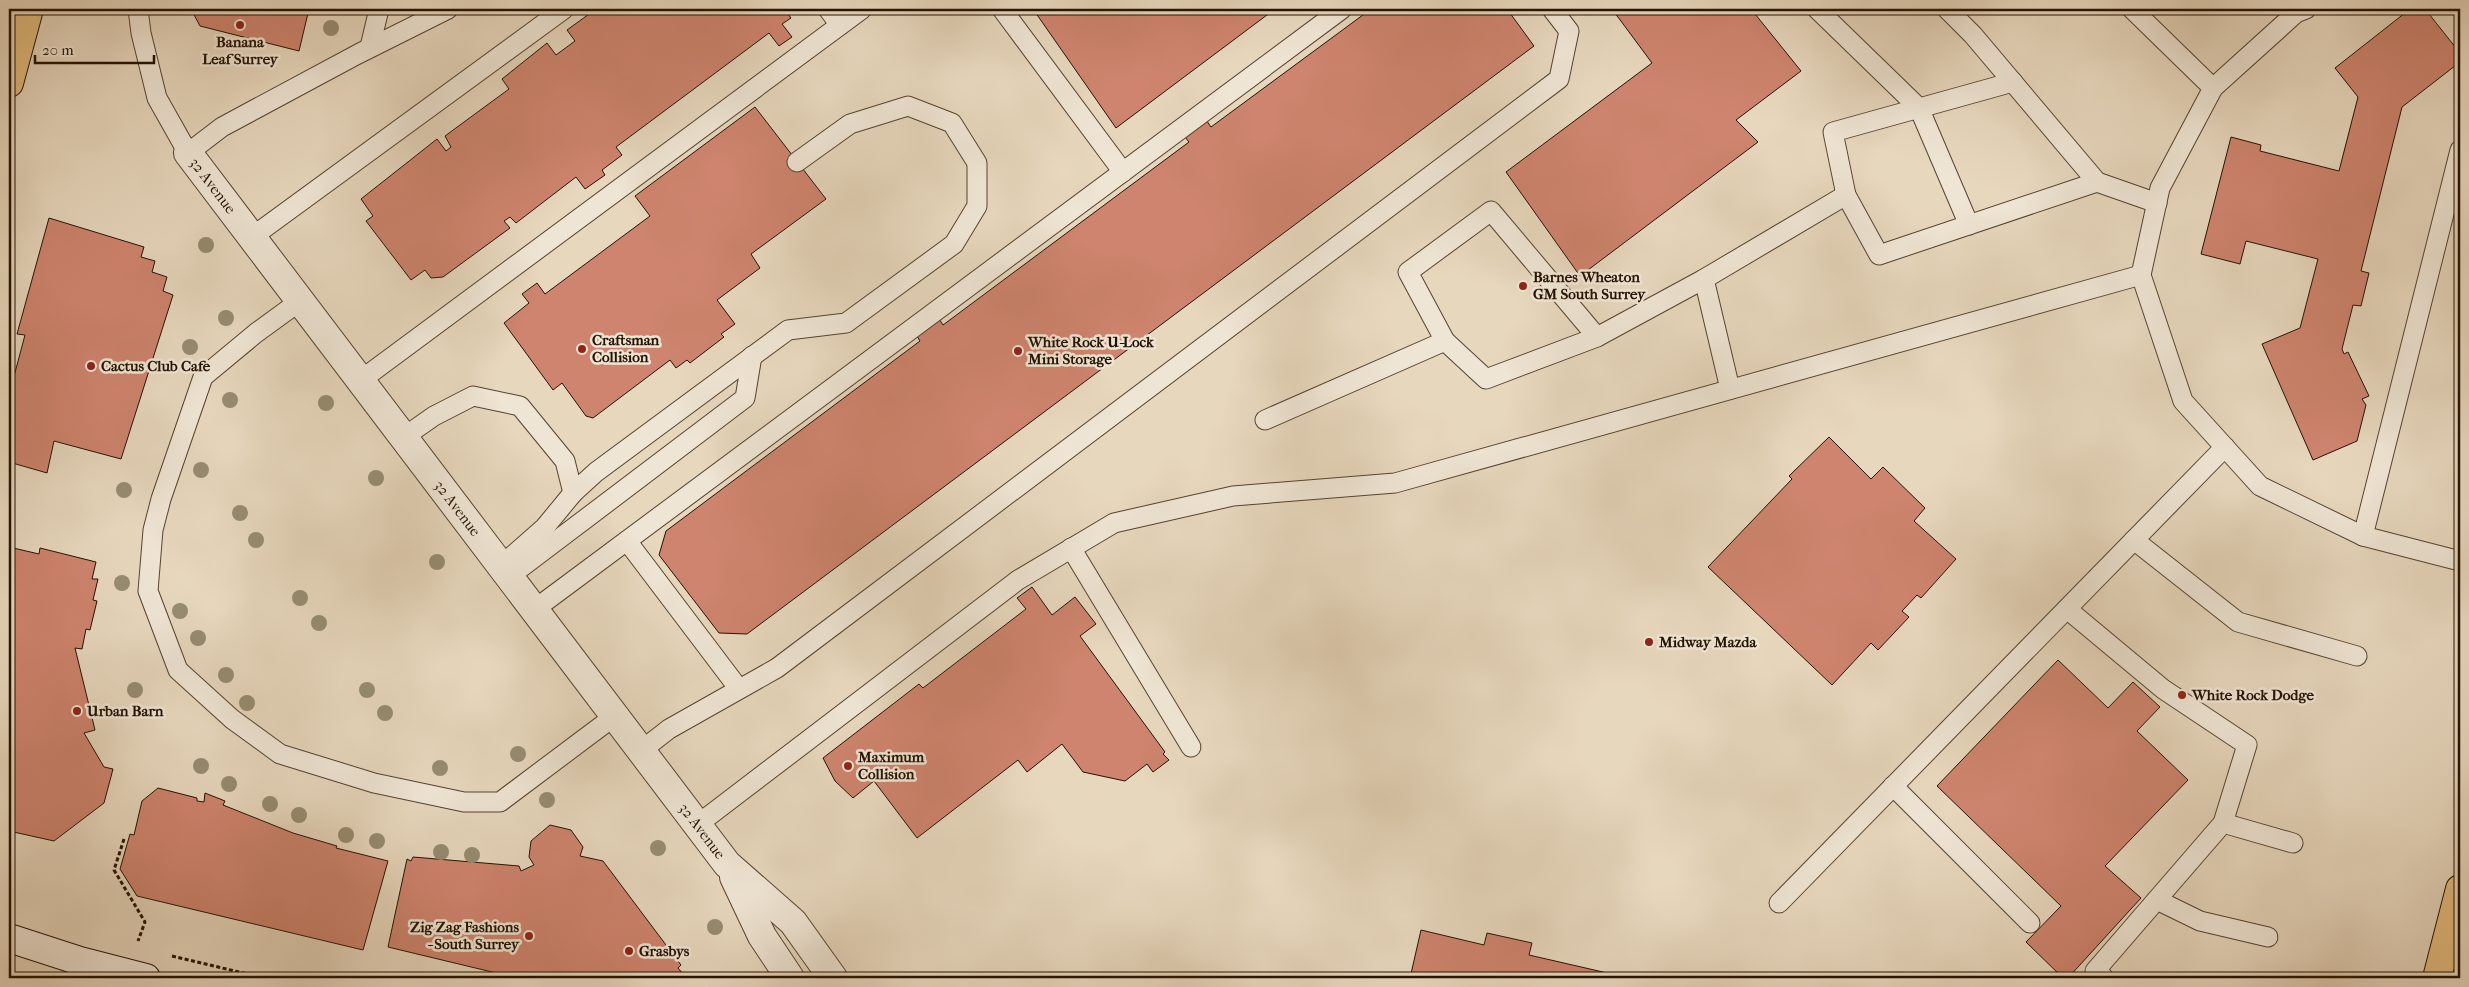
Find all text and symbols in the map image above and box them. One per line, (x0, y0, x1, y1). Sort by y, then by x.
marker: Banana Leaf Surrey (234, 19, 246, 31)
scale bar (35, 32, 154, 64)
place label: Banana Leaf Surrey (202, 33, 279, 68)
text: 20 m (42, 41, 74, 59)
street label: 32 Avenue (186, 154, 240, 218)
place label: Barnes Wheaton GM South Surrey (1533, 268, 1646, 303)
marker: Barnes Wheaton GM South Surrey (1517, 280, 1529, 292)
place label: Craftsman Collision (592, 331, 660, 366)
place label: White Rock U-Lock Mini Storage (1027, 333, 1155, 368)
marker: Craftsman Collision (576, 343, 588, 355)
marker: White Rock U-Lock Mini Storage (1012, 345, 1024, 357)
place label: Cactus Club Cafe (101, 357, 211, 375)
marker: Cactus Club Cafe (85, 360, 97, 372)
street label: 32 Avenue (430, 477, 485, 540)
place label: Midway Mazda (1658, 633, 1757, 651)
marker: Midway Mazda (1643, 636, 1655, 648)
place label: White Rock Dodge (2191, 686, 2314, 704)
marker: White Rock Dodge (2176, 689, 2188, 701)
place label: Urban Barn (86, 702, 164, 720)
marker: Urban Barn (71, 705, 83, 717)
place label: Maximum Collision (857, 748, 925, 783)
marker: Maximum Collision (842, 760, 854, 772)
street label: 32 Avenue (675, 800, 729, 863)
place label: Zig Zag Fashions - South Surrey (410, 918, 520, 953)
marker: Zig Zag Fashions - South Surrey (523, 930, 535, 942)
place label: Grasbys (639, 942, 690, 960)
marker: Grasbys (623, 945, 635, 957)

